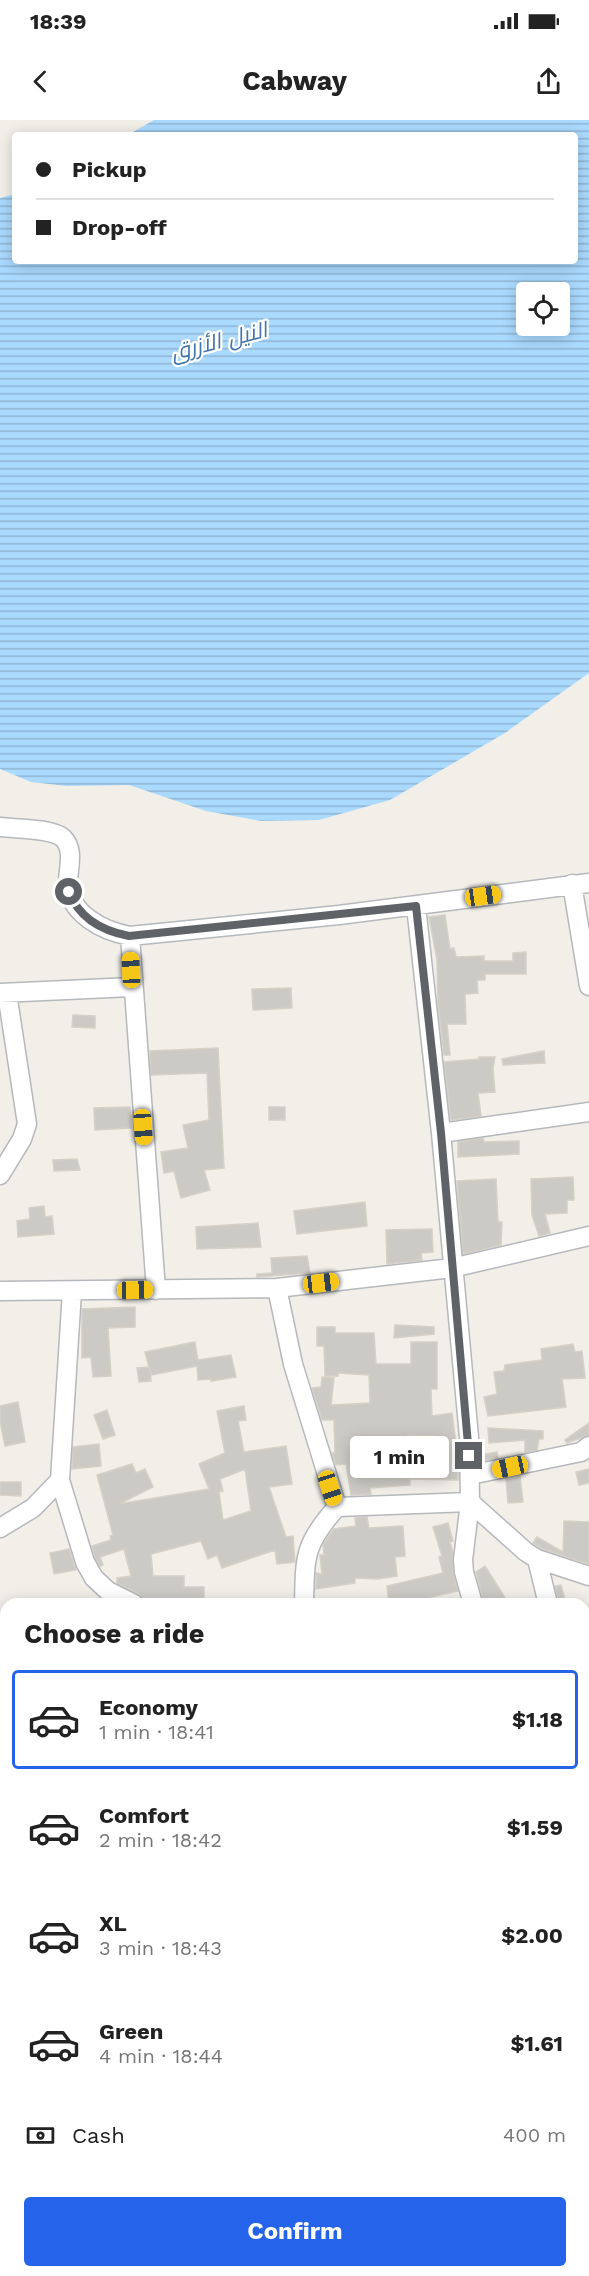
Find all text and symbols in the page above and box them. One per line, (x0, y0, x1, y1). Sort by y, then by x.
text: 18:39 (30, 9, 87, 34)
icon: back (24, 65, 57, 98)
text: Cabway (242, 65, 347, 97)
icon: share (532, 65, 565, 98)
text: Pickup (72, 157, 147, 182)
text: Drop-off (72, 215, 167, 240)
map controls (516, 282, 570, 336)
button: locate (516, 282, 570, 336)
water label: النيل الأزرق (168, 316, 272, 366)
route start (55, 878, 82, 905)
car (464, 885, 502, 907)
car (121, 952, 141, 988)
car (133, 1108, 153, 1146)
car (302, 1272, 340, 1294)
car (117, 1281, 153, 1299)
callout: 1 min (349, 1435, 448, 1477)
route end (455, 1442, 482, 1469)
text: 1 min (374, 1445, 425, 1469)
car (491, 1454, 529, 1480)
car (316, 1468, 344, 1508)
text: Choose a ride (24, 1618, 204, 1650)
icon: car (27, 1693, 81, 1747)
text: Economy (99, 1695, 198, 1720)
text: $1.18 (512, 1707, 563, 1732)
text: 1 min · 18:41 (99, 1720, 214, 1744)
icon: car (27, 1801, 81, 1855)
text: Comfort (99, 1803, 189, 1828)
text: $1.59 (507, 1815, 563, 1840)
text: 2 min · 18:42 (99, 1828, 222, 1852)
icon: car (27, 1909, 81, 1963)
text: XL (99, 1911, 127, 1936)
text: $2.00 (501, 1923, 563, 1948)
text: 3 min · 18:43 (99, 1936, 222, 1960)
icon: car (27, 2017, 81, 2071)
text: Green (99, 2019, 163, 2044)
text: $1.61 (511, 2031, 563, 2056)
text: 4 min · 18:44 (99, 2044, 223, 2068)
icon: cash (24, 2119, 57, 2152)
text: Cash (72, 2123, 125, 2148)
text: 400 m (503, 2123, 566, 2147)
button: Confirm (24, 2197, 566, 2266)

